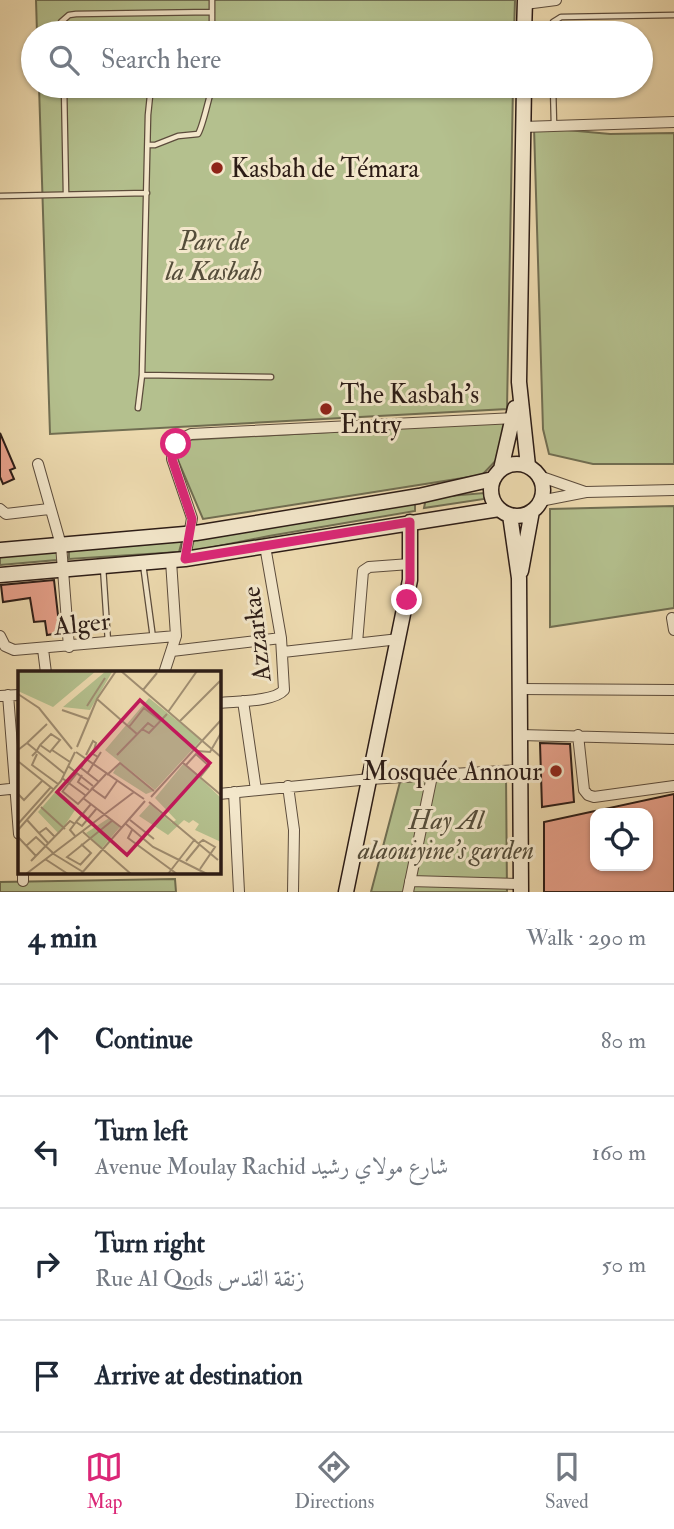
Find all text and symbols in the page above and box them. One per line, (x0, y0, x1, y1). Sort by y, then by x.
search box (21, 21, 653, 98)
icon: search (45, 41, 83, 79)
text: Search here (101, 44, 221, 76)
place label: Kasbah de Témara (231, 153, 420, 185)
marker: Kasbah de Témara (209, 160, 225, 176)
park label: Parc de la Kasbah (165, 226, 262, 288)
place label: The Kasbah's Entry (340, 379, 479, 441)
marker: The Kasbah's Entry (318, 401, 334, 417)
route start (160, 428, 191, 459)
street label: Azzarkae (235, 584, 279, 684)
route end (391, 584, 422, 615)
street label: Alger (51, 605, 112, 643)
inset map (18, 671, 220, 874)
place label: Mosquée Annour (363, 756, 542, 788)
marker: Mosquée Annour (548, 763, 564, 779)
park label: Hay Al alaouiyine's garden (357, 805, 534, 867)
map controls (590, 808, 653, 871)
button: locate (590, 808, 653, 871)
text: 4 min (28, 919, 97, 956)
text: Walk · 290 m (526, 923, 646, 952)
icon: ahead (28, 1021, 66, 1059)
text: Continue (95, 1024, 193, 1056)
text: 80 m (601, 1026, 646, 1055)
text: Turn left (95, 1116, 188, 1148)
icon: left (28, 1133, 66, 1171)
text: 160 m (592, 1138, 646, 1167)
text: Avenue Moulay Rachid شارع مولاي رشيد (95, 1152, 448, 1181)
text: Turn right (95, 1228, 205, 1260)
icon: right (28, 1245, 66, 1283)
text: 50 m (602, 1250, 646, 1279)
text: Rue Al Qods زنقة القدس (95, 1264, 305, 1293)
icon: arrive (28, 1357, 66, 1395)
text: Arrive at destination (95, 1360, 303, 1392)
tab: Map (85, 1448, 123, 1514)
tab: Directions (294, 1448, 374, 1514)
tab: Saved (545, 1448, 589, 1514)

